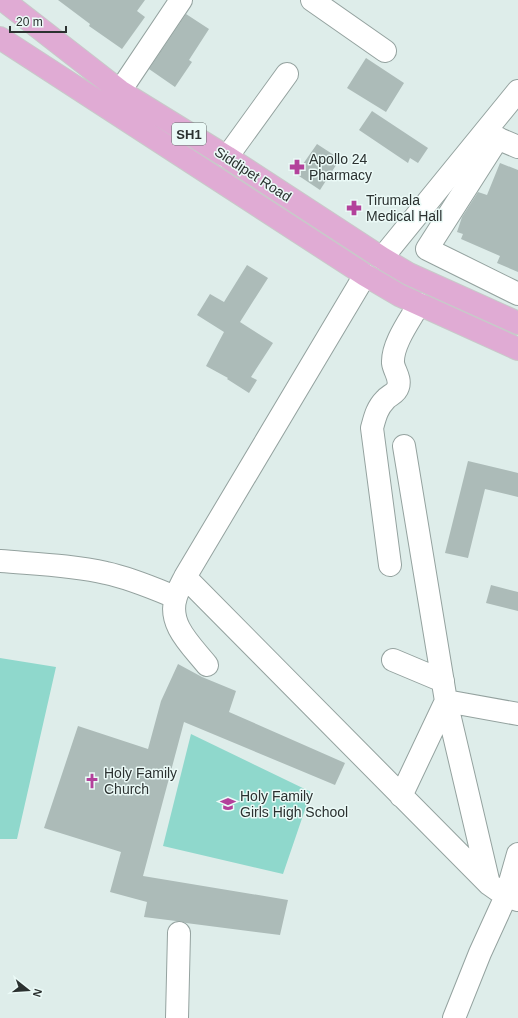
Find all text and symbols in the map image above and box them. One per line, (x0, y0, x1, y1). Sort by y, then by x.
scale bar (10, 8, 66, 34)
text: 20 m (16, 15, 43, 29)
road number: SH1 (172, 123, 206, 145)
street label: Siddipet Road (212, 143, 294, 205)
place label: Apollo 24 Pharmacy (309, 151, 372, 183)
pharmacy icon: Apollo 24 Pharmacy (288, 158, 306, 176)
place label: Tirumala Medical Hall (366, 192, 442, 224)
pharmacy icon: Tirumala Medical Hall (345, 199, 363, 217)
place label: Holy Family Church (104, 765, 177, 797)
church icon: Holy Family Church (83, 772, 101, 790)
place label: Holy Family Girls High School (240, 788, 348, 820)
school or university icon: Holy Family Girls High School (219, 795, 237, 813)
north arrow (8, 970, 48, 1010)
text: N (31, 987, 44, 999)

